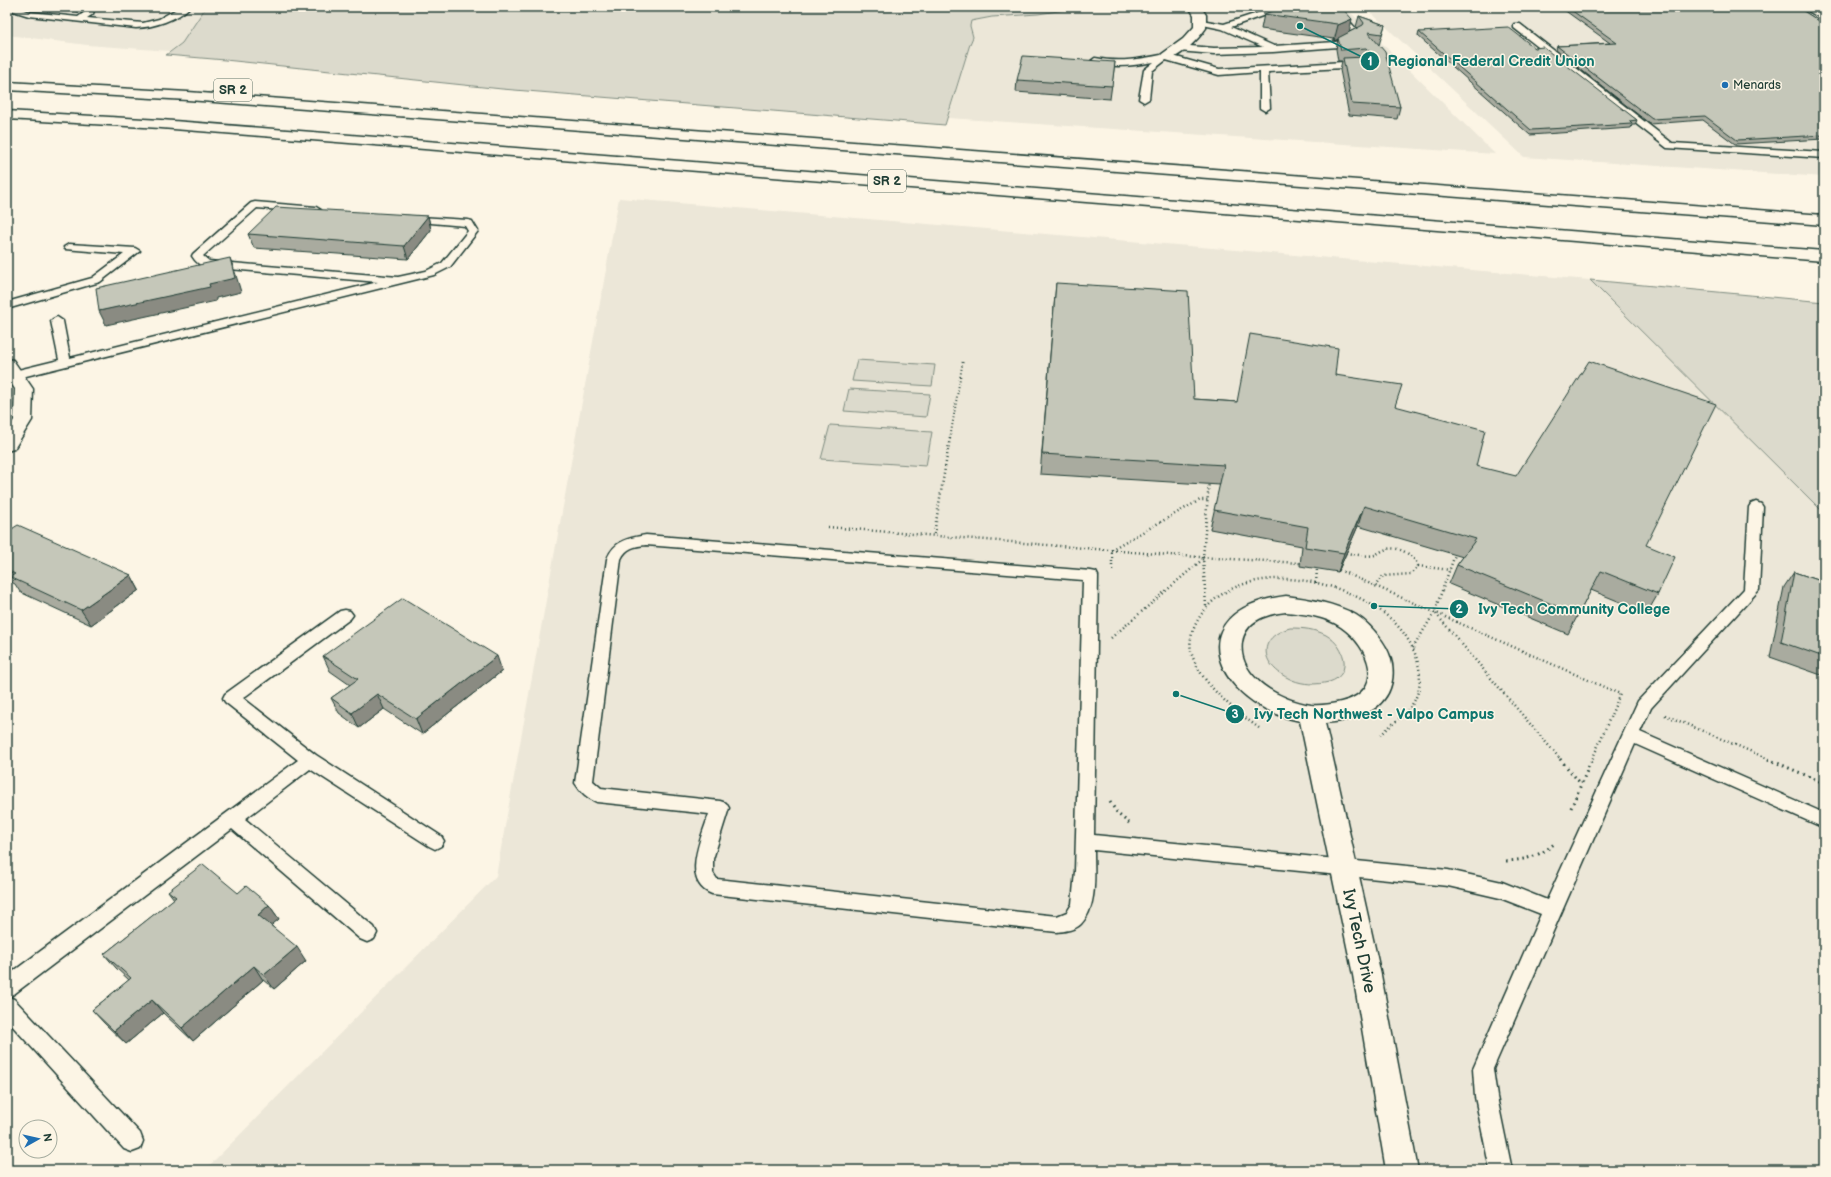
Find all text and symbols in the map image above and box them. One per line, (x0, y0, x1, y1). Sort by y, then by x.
callout: Regional Federal Credit Union (1360, 47, 1603, 74)
text: Regional Federal Credit Union (1387, 52, 1595, 71)
text: 1 (1367, 54, 1373, 69)
place label: Menards (1733, 78, 1781, 93)
road number: SR 2 (214, 79, 252, 101)
marker: Menards (1720, 80, 1730, 90)
road number: SR 2 (868, 170, 906, 192)
callout: Ivy Tech Community College (1449, 595, 1678, 622)
text: Ivy Tech Community College (1478, 600, 1670, 619)
text: 2 (1455, 602, 1463, 617)
callout: Ivy Tech Northwest - Valpo Campus (1225, 700, 1502, 727)
text: Ivy Tech Northwest - Valpo Campus (1254, 705, 1494, 724)
text: 3 (1231, 707, 1239, 722)
street label: Ivy Tech Drive (1338, 887, 1380, 995)
north arrow (18, 1119, 58, 1159)
text: N (40, 1133, 54, 1143)

